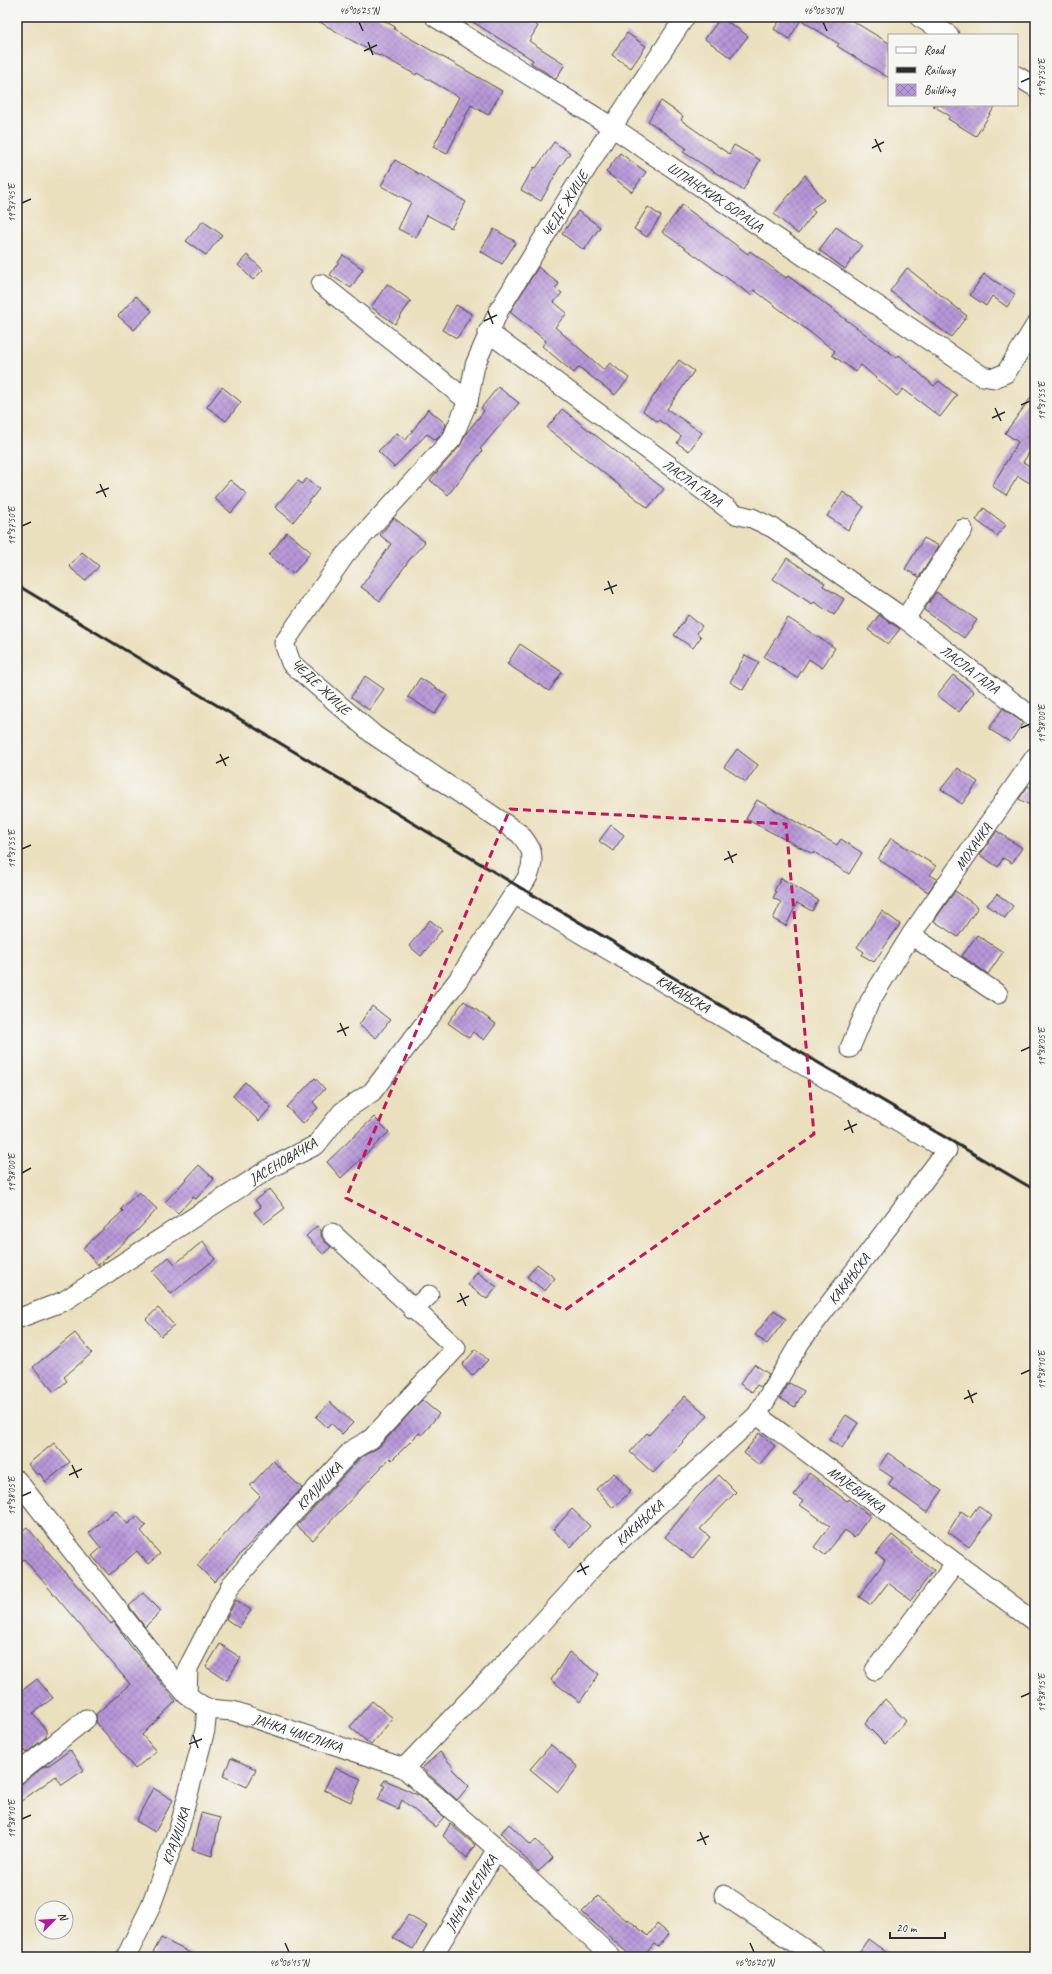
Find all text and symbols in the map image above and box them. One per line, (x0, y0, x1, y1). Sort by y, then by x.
text: 46°06'25"N (339, 4, 381, 17)
text: 46°06'30"N (803, 4, 845, 17)
legend (888, 34, 1018, 106)
text: Road (924, 42, 946, 58)
text: 19°37'50"E (1035, 57, 1048, 97)
text: Railway (924, 62, 956, 78)
text: Building (924, 82, 956, 98)
street label: ШПАНСКИХ БОРАЦА (664, 158, 767, 235)
street label: ЧЕДЕ ЖИЦЕ (538, 166, 592, 240)
text: 19°37'45"E (5, 182, 18, 222)
text: 19°37'55"E (1035, 380, 1048, 420)
street label: ЛАСЛА ГАЛА (660, 455, 726, 511)
text: 19°37'50"E (5, 505, 18, 545)
street label: ЛАСЛА ГАЛА (937, 641, 1004, 698)
street label: ЧЕДЕ ЖИЦЕ (288, 655, 355, 720)
text: 19°38'00"E (1035, 703, 1048, 743)
street label: МОХАЧКА (951, 819, 995, 873)
text: 19°37'55"E (5, 828, 18, 868)
street label: КАКАЊСКА (653, 972, 713, 1017)
text: 19°38'05"E (1035, 1026, 1048, 1066)
street label: ЈАСЕНОВАЧКА (245, 1134, 320, 1188)
text: 19°38'00"E (5, 1152, 18, 1192)
street label: КАКАЊСКА (824, 1249, 874, 1307)
text: 19°38'10"E (1035, 1349, 1048, 1389)
street label: КРАЈИШКА (292, 1458, 346, 1513)
street label: МАЈЕВИЧКА (825, 1462, 889, 1516)
text: 19°38'05"E (5, 1475, 18, 1515)
street label: КАКАЊСКА (612, 1496, 667, 1549)
text: 19°38'15"E (1035, 1672, 1048, 1712)
street label: ЈАНКА ЧМЕЛИКА (250, 1710, 345, 1756)
text: 19°38'10"E (5, 1798, 18, 1838)
street label: КРАЈИШКА (158, 1805, 193, 1867)
street label: ЈАНА ЧМЕЛИКА (441, 1851, 501, 1935)
north arrow (34, 1900, 74, 1940)
text: N (55, 1910, 72, 1924)
scale bar (890, 1914, 945, 1940)
text: 20 m (896, 1920, 918, 1936)
text: 46°06'15"N (269, 1956, 311, 1969)
text: 46°06'20"N (734, 1956, 776, 1969)

